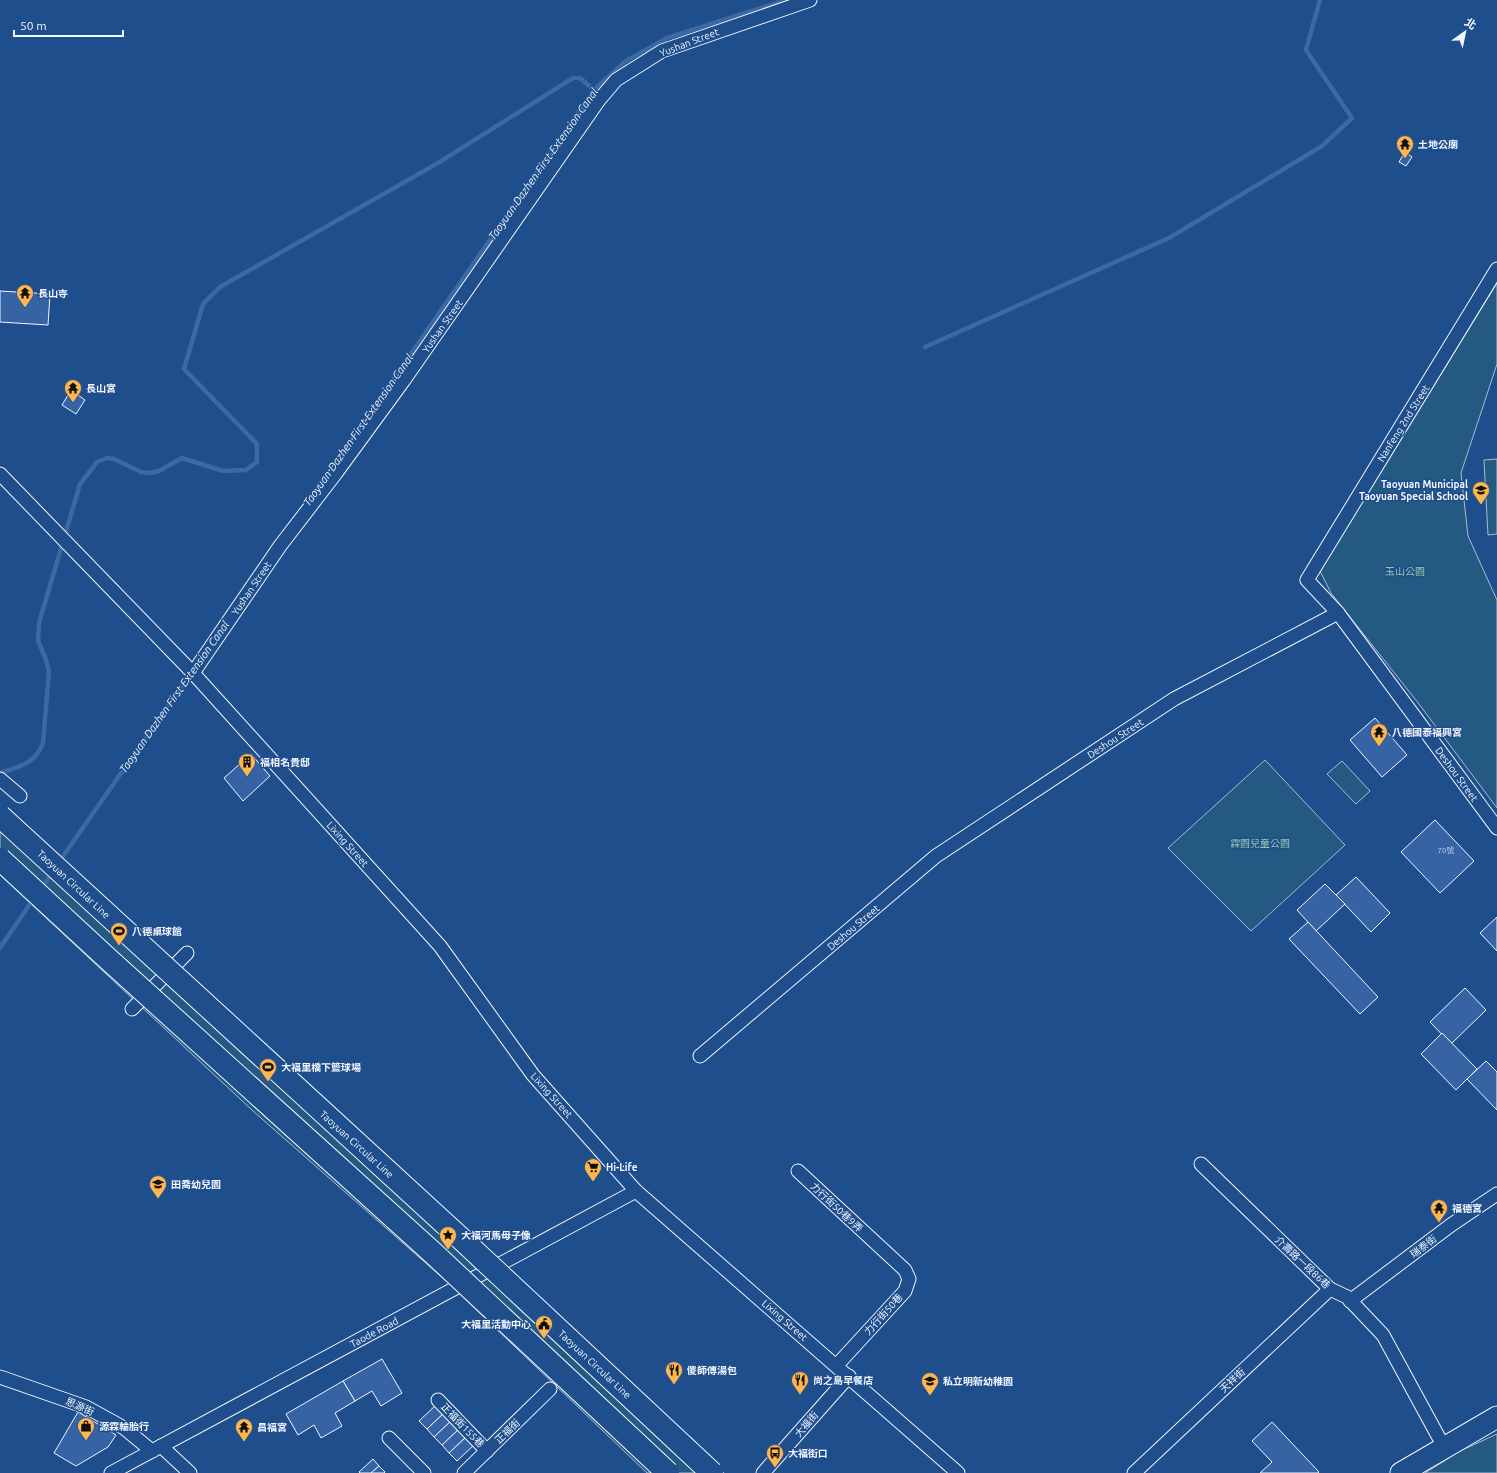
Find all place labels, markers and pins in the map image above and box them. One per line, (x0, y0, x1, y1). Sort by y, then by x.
temple icon: 土地公廟 (1395, 134, 1415, 159)
place label: 土地公廟 (1418, 139, 1458, 150)
temple icon: 長山寺 (15, 283, 35, 308)
place label: 長山寺 (38, 288, 68, 299)
temple icon: 長山宮 (63, 378, 83, 403)
place label: 長山宮 (86, 383, 116, 394)
place label: Taoyuan Municipal Taoyuan Special School (1359, 479, 1468, 502)
school or university icon: Taoyuan Municipal Taoyuan Special School (1471, 480, 1491, 505)
temple icon: 八德國泰福興宮 (1369, 722, 1389, 747)
place label: 八德國泰福興宮 (1392, 727, 1462, 738)
building icon: 福相名貴邸 (237, 752, 257, 777)
place label: 福相名貴邸 (260, 757, 310, 768)
sports icon: 八德桌球館 (109, 921, 129, 946)
place label: 八德桌球館 (132, 926, 182, 937)
sports icon: 大福里橋下籃球場 (258, 1057, 278, 1082)
place label: 大福里橋下籃球場 (281, 1062, 361, 1073)
supermarket icon: Hi-Life (583, 1157, 603, 1182)
place label: Hi-Life (606, 1162, 638, 1173)
school or university icon: 田喬幼兒園 (148, 1174, 168, 1199)
place label: 田喬幼兒園 (171, 1179, 221, 1190)
temple icon: 福德宮 (1429, 1198, 1449, 1223)
place label: 福德宮 (1452, 1203, 1482, 1214)
place icon: 大福河馬母子像 (438, 1225, 458, 1250)
place label: 大福河馬母子像 (461, 1230, 531, 1241)
public building icon: 大福里活動中心 (534, 1314, 554, 1339)
place label: 大福里活動中心 (461, 1319, 531, 1330)
restaurant icon: 儍師傅湯包 (664, 1360, 684, 1385)
place label: 儍師傅湯包 (686, 1365, 737, 1376)
restaurant icon: 尚之島早餐店 (790, 1370, 810, 1395)
school or university icon: 私立明新幼稚園 (920, 1371, 940, 1396)
place label: 尚之島早餐店 (813, 1375, 873, 1386)
place label: 私立明新幼稚園 (943, 1376, 1013, 1387)
shop icon: 源霖輪胎行 (76, 1416, 96, 1441)
temple icon: 昌福宮 (234, 1417, 254, 1442)
place label: 源霖輪胎行 (99, 1421, 149, 1432)
place label: 昌福宮 (257, 1422, 287, 1433)
bus stop icon: 大福街口 (765, 1443, 785, 1468)
place label: 大福街口 (788, 1448, 828, 1459)

